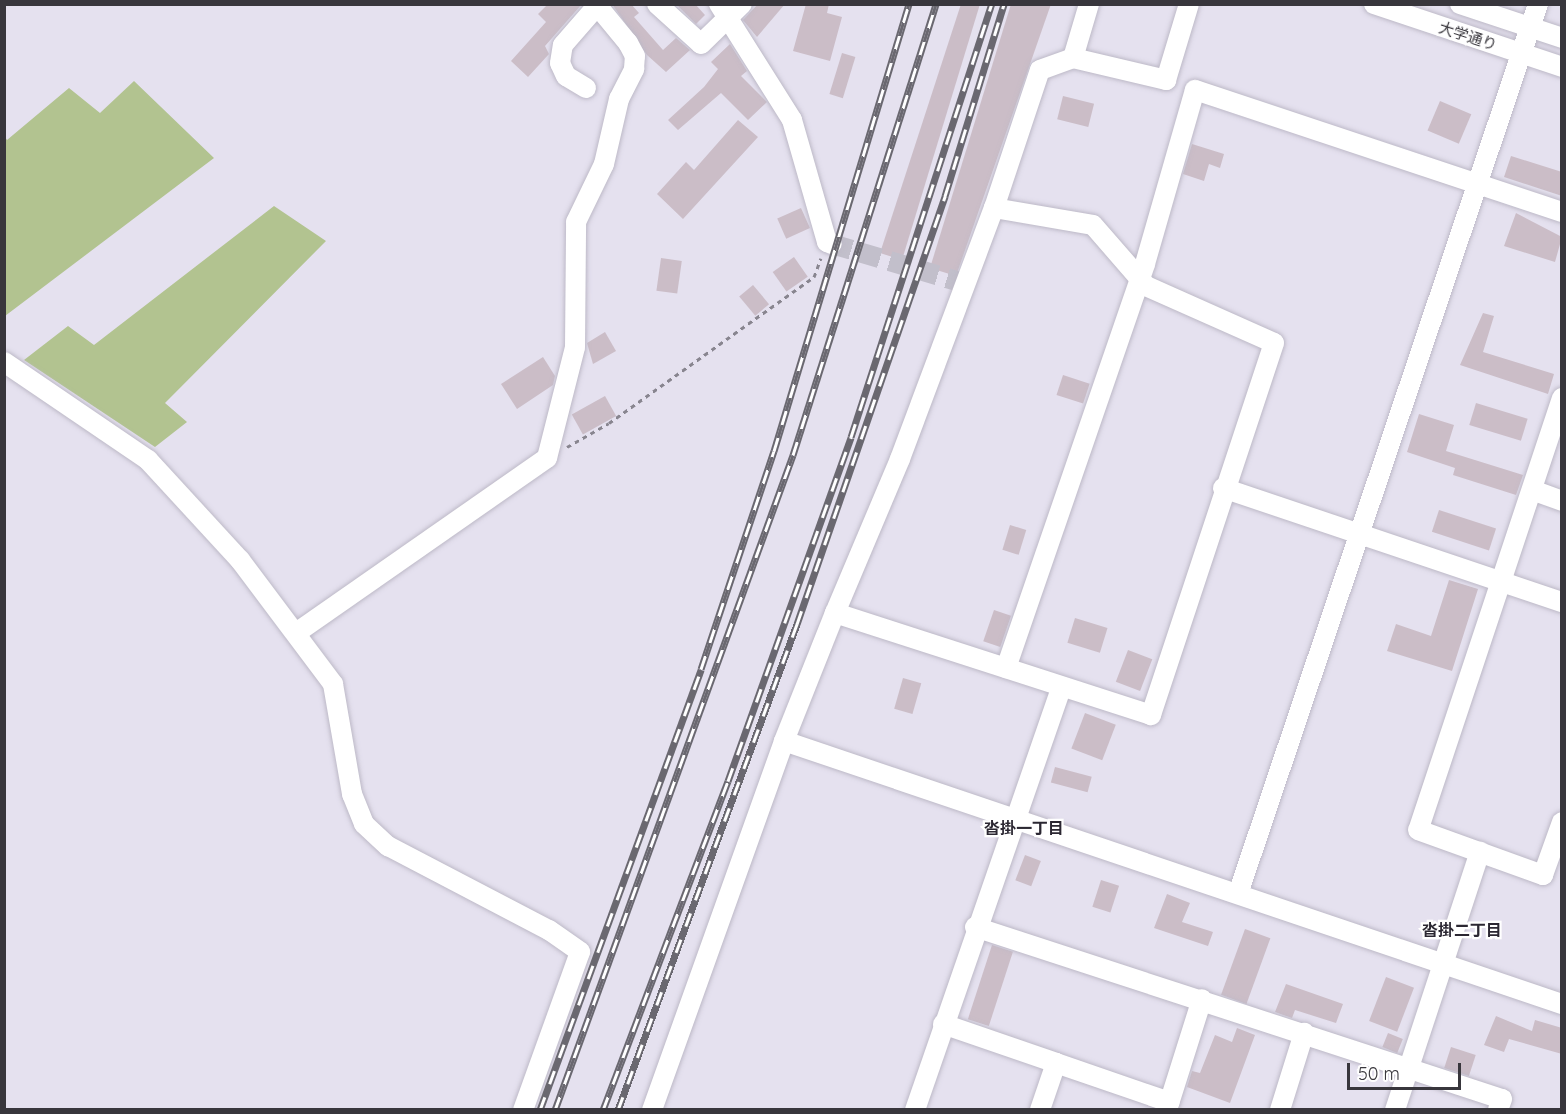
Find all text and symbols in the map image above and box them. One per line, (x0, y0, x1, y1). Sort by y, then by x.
street label: 大学通り (1437, 18, 1499, 54)
district label: 沓掛一丁目 (984, 818, 1064, 838)
district label: 沓掛二丁目 (1422, 920, 1502, 940)
scale bar (1350, 1051, 1464, 1089)
text: 50 m (1358, 1062, 1400, 1085)

